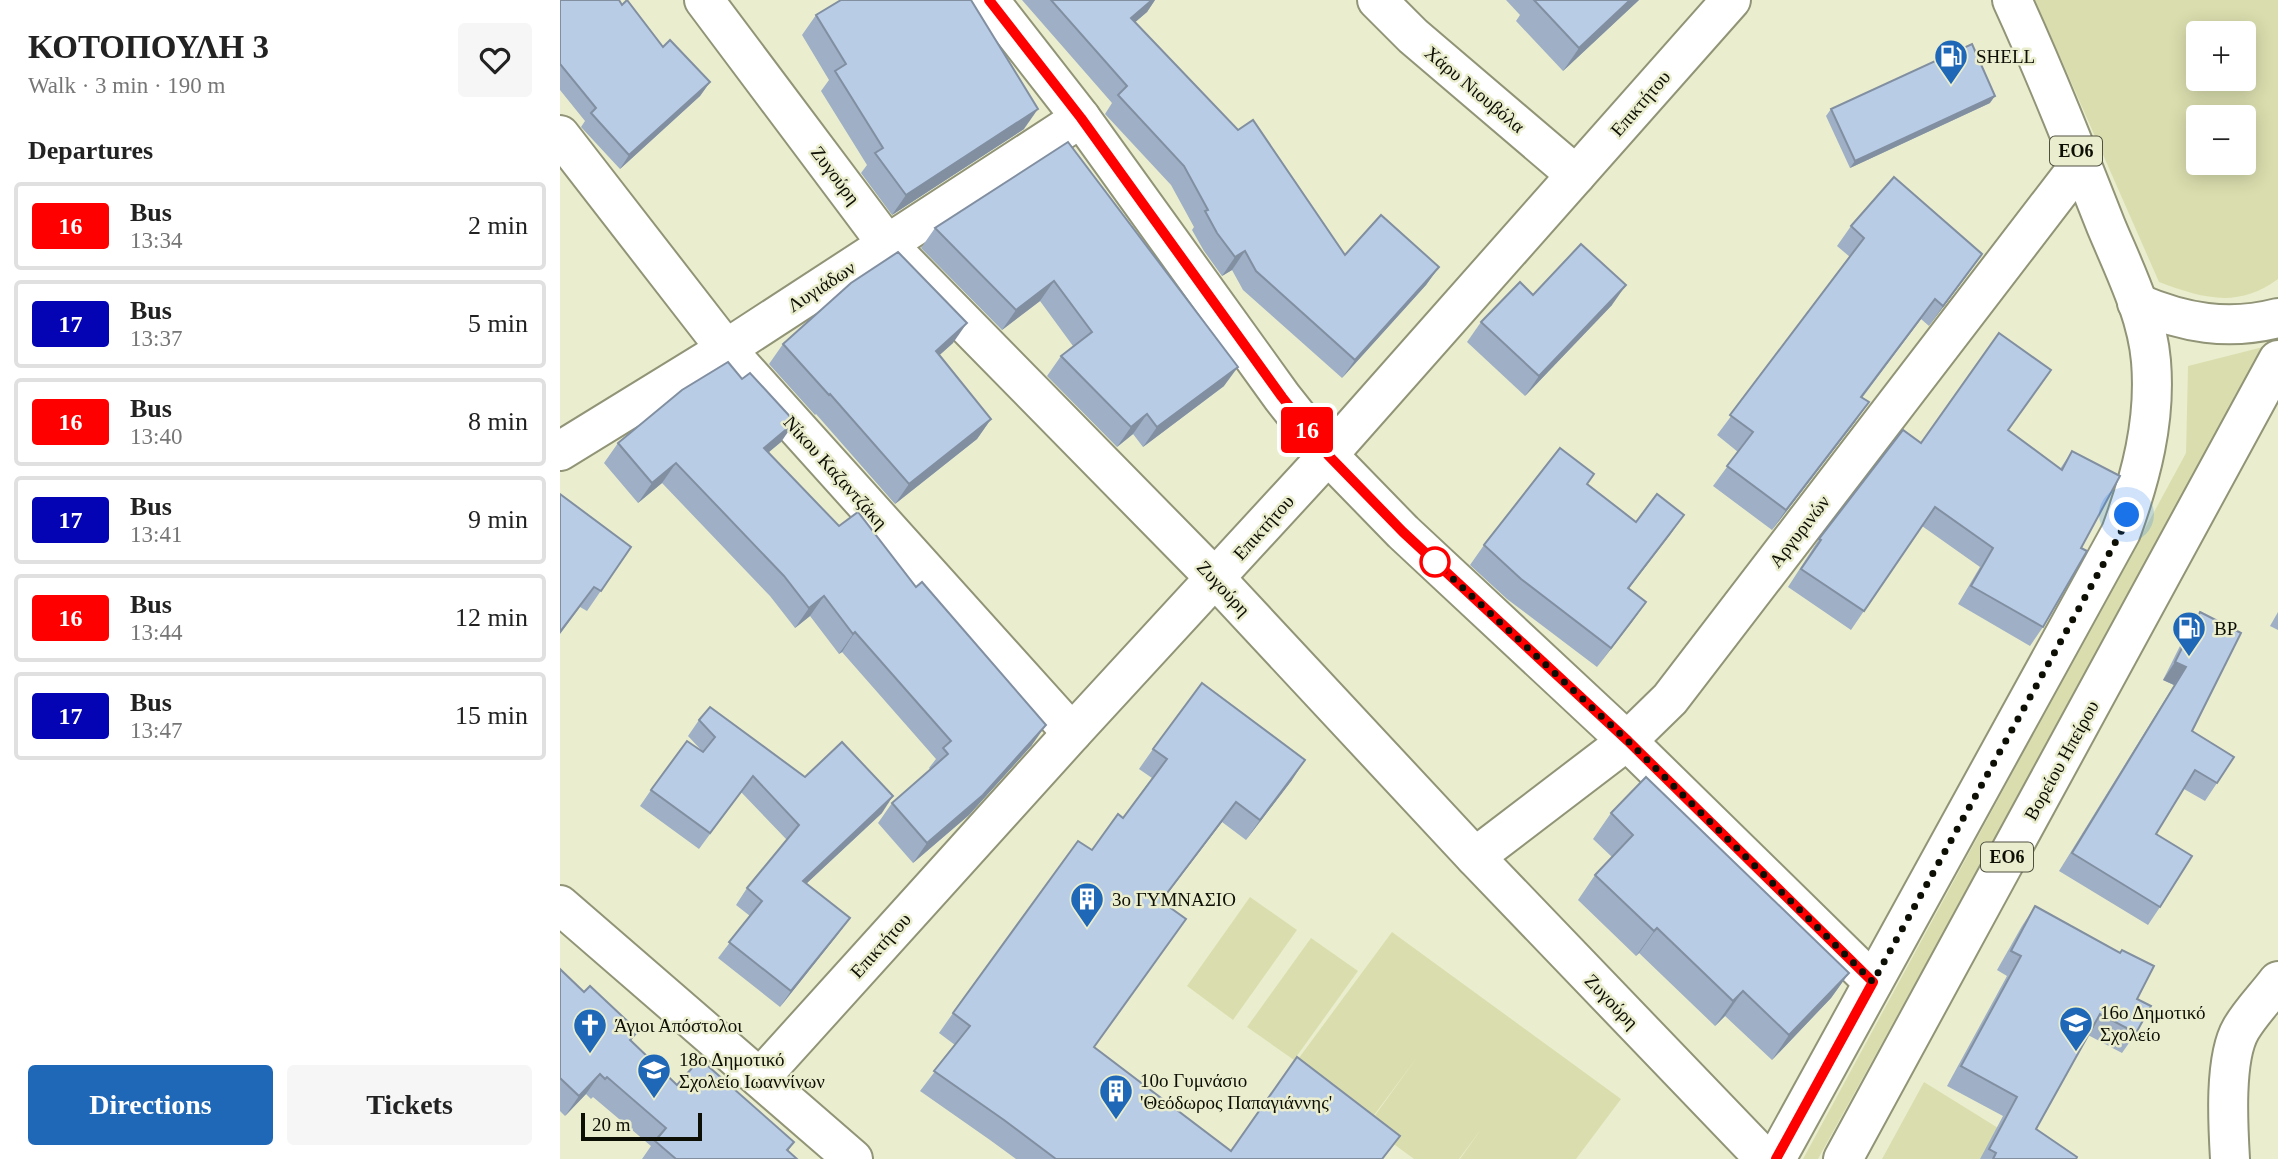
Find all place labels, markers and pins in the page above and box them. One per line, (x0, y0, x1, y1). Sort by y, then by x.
fuel station icon: SHELL (1932, 37, 1970, 86)
place label: SHELL (1976, 46, 2035, 67)
unlabelled marker (1420, 547, 1450, 577)
fuel station icon: BP (2170, 609, 2208, 658)
place label: BP (2214, 618, 2237, 639)
building icon: 3ο ΓΥΜΝΑΣΙΟ (1068, 880, 1106, 929)
place label: 3ο ΓΥΜΝΑΣΙΟ (1112, 889, 1236, 910)
place label: 16ο Δημοτικό Σχολείο (2100, 1002, 2205, 1045)
school or university icon: 16ο Δημοτικό Σχολείο (2057, 1004, 2095, 1053)
church icon: Άγιοι Απόστολοι (571, 1006, 609, 1055)
place label: Άγιοι Απόστολοι (614, 1015, 743, 1036)
place label: 18ο Δημοτικό Σχολείο Ιωαννίνων (679, 1049, 825, 1092)
school or university icon: 18ο Δημοτικό Σχολείο Ιωαννίνων (635, 1051, 673, 1100)
place label: 10ο Γυμνάσιο 'Θεόδωρος Παπαγιάννης' (1140, 1070, 1332, 1113)
building icon: 10ο Γυμνάσιο 'Θεόδωρος Παπαγιάννης' (1097, 1072, 1135, 1121)

